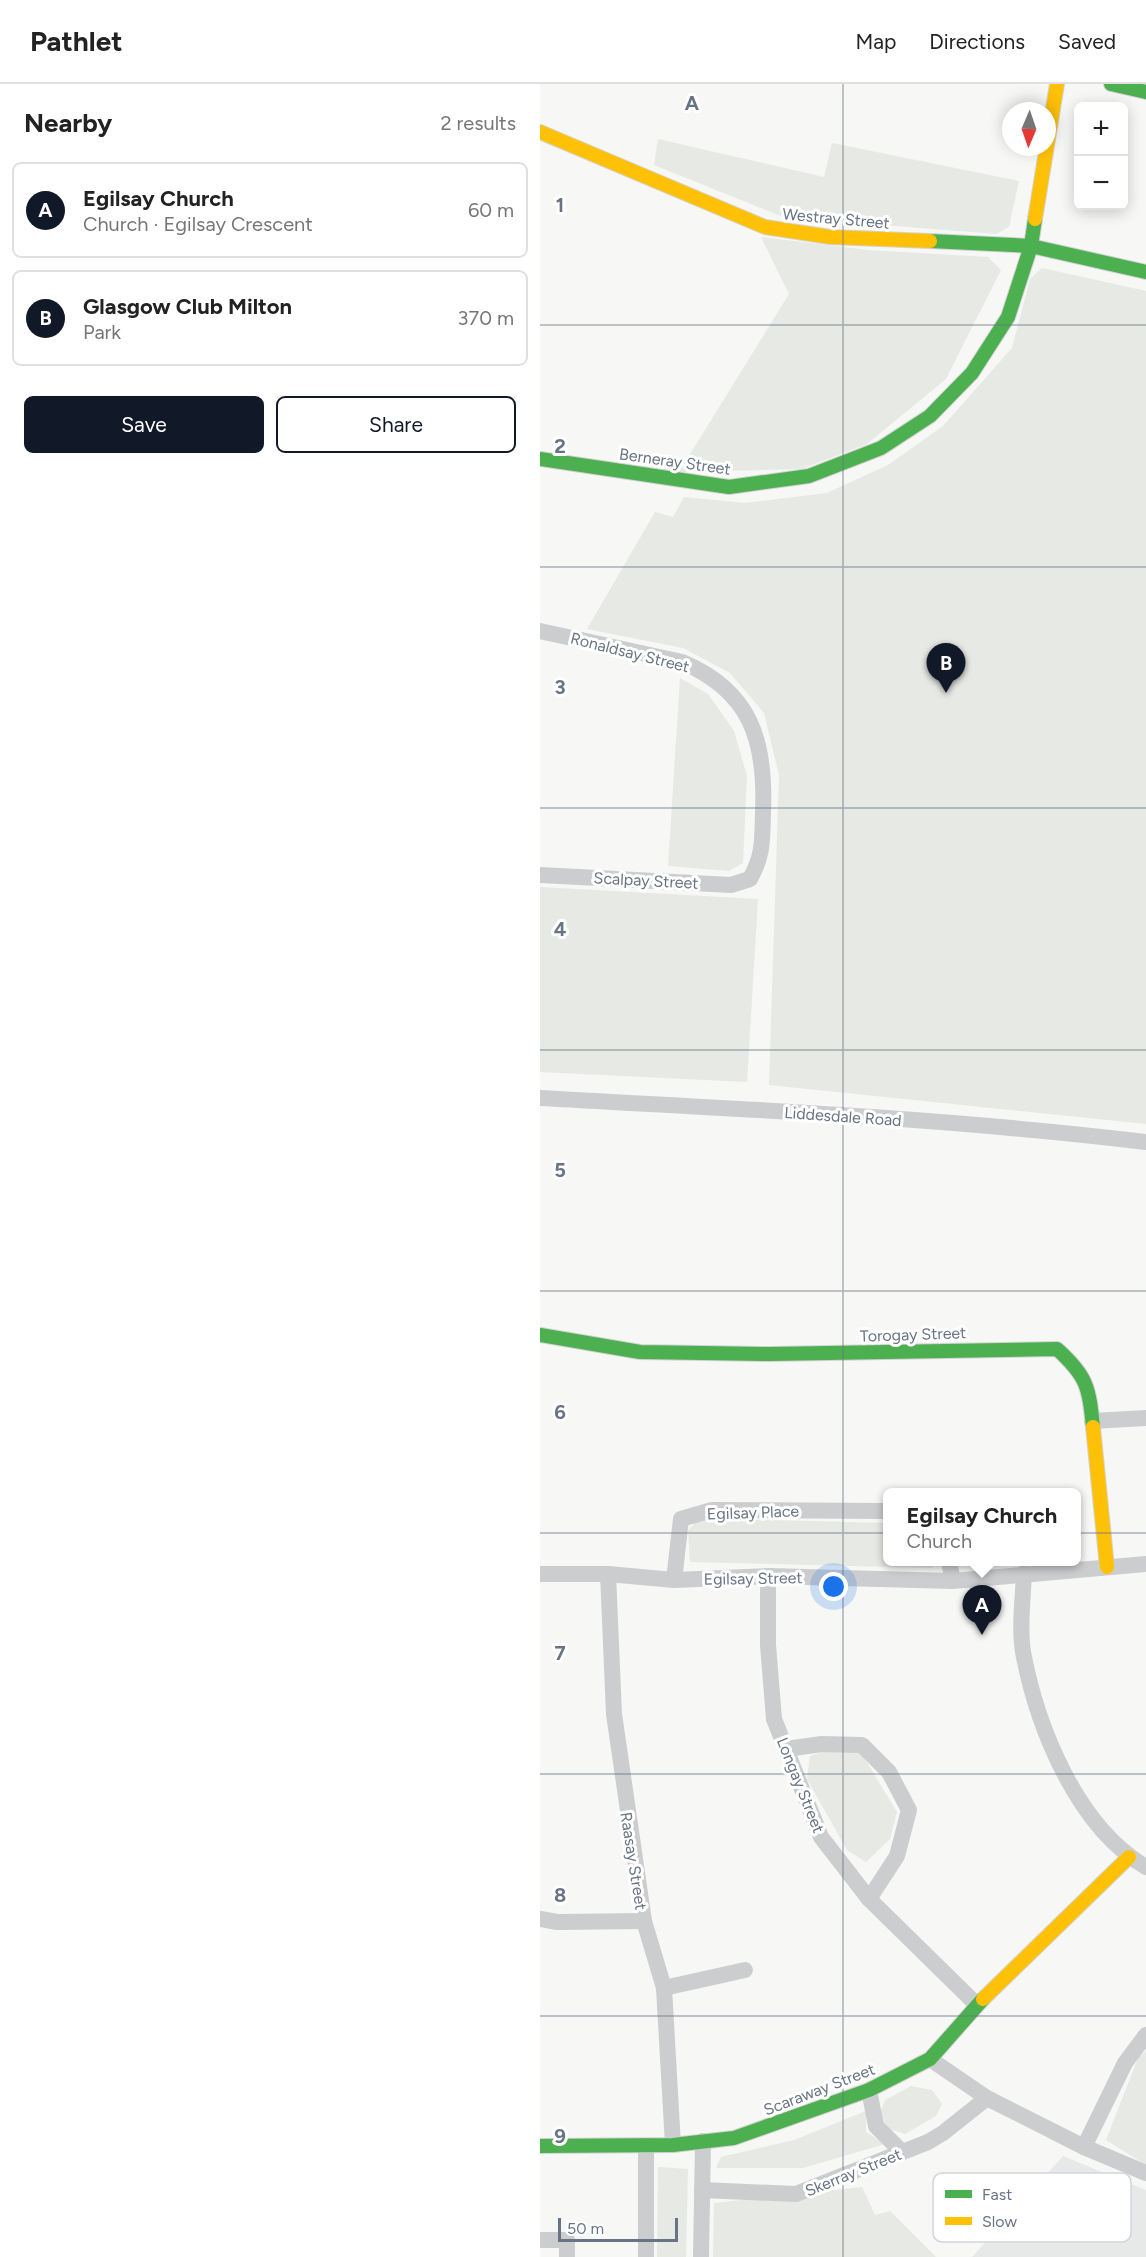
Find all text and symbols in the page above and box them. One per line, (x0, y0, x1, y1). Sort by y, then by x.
text: Pathlet (30, 24, 122, 58)
text: Map (855, 29, 896, 54)
text: Directions (929, 29, 1025, 54)
text: Saved (1058, 29, 1116, 54)
text: A (685, 91, 700, 115)
north arrow (1002, 102, 1056, 156)
map controls (1074, 102, 1128, 210)
button: + (1074, 102, 1128, 156)
text: Nearby (24, 107, 112, 139)
text: 2 results (440, 111, 516, 135)
button: − (1074, 156, 1128, 210)
text: Egilsay Church (83, 185, 234, 212)
text: 1 (556, 193, 564, 217)
text: A (38, 198, 53, 222)
text: 60 m (468, 198, 514, 222)
street label: Westray Street (782, 204, 890, 233)
text: Church · Egilsay Crescent (83, 212, 313, 236)
text: Glasgow Club Milton (83, 293, 292, 320)
text: B (39, 306, 52, 330)
text: 370 m (458, 306, 514, 330)
text: Park (83, 320, 121, 344)
button: Save (24, 396, 264, 453)
button: Share (276, 396, 516, 453)
text: 2 (554, 434, 566, 458)
street label: Berneray Street (618, 444, 732, 479)
street label: Ronaldsay Street (568, 629, 691, 676)
pin: B (926, 644, 966, 693)
text: 3 (554, 675, 566, 699)
street label: Scalpay Street (593, 868, 699, 893)
text: 4 (554, 917, 567, 941)
street label: Liddesdale Road (784, 1103, 902, 1130)
text: 5 (554, 1158, 566, 1182)
street label: Torogay Street (860, 1323, 967, 1346)
text: 6 (554, 1400, 566, 1424)
popup (883, 1488, 1081, 1566)
street label: Egilsay Place (707, 1501, 800, 1524)
text: Egilsay Church (907, 1502, 1057, 1529)
text: Church (907, 1529, 972, 1553)
street label: Egilsay Street (703, 1568, 803, 1589)
your location (819, 1572, 848, 1601)
pin: A (962, 1586, 1002, 1635)
text: 7 (554, 1641, 566, 1665)
street label: Longay Street (773, 1735, 828, 1836)
street label: Raasay Street (616, 1811, 651, 1911)
text: 8 (554, 1883, 566, 1907)
street label: Scaraway Street (761, 2060, 878, 2119)
text: 9 (554, 2124, 566, 2148)
street label: Skerray Street (802, 2145, 904, 2200)
legend (933, 2173, 1131, 2242)
text: Fast (982, 2185, 1012, 2204)
text: Slow (982, 2212, 1017, 2231)
scale bar (558, 2215, 678, 2242)
text: 50 m (567, 2219, 604, 2238)

